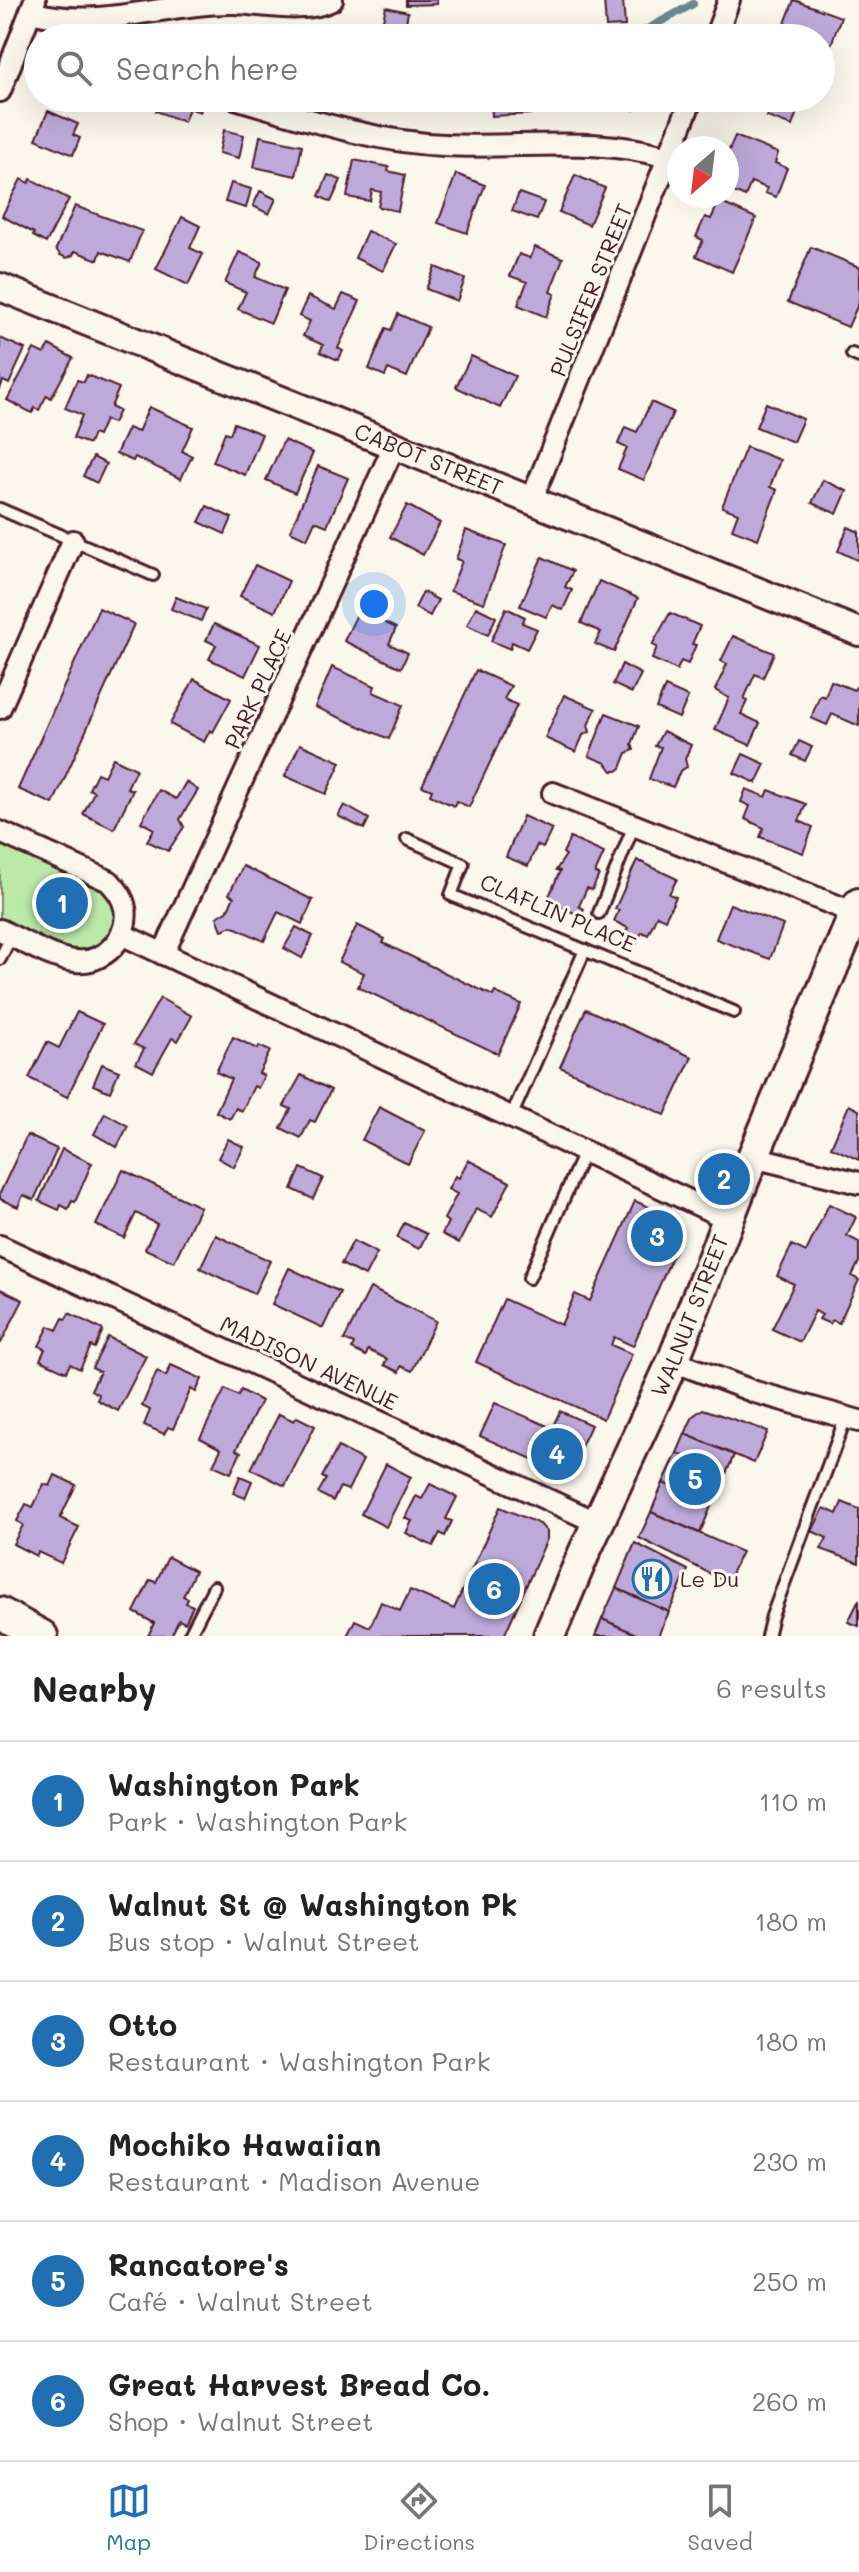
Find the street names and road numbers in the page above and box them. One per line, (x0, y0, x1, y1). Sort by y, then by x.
street label: PULSIFER STREET (543, 199, 638, 381)
street label: CABOT STREET (350, 416, 507, 502)
street label: PARK PLACE (217, 624, 298, 753)
street label: CLAFLIN PLACE (476, 867, 641, 958)
street label: WALNUT STREET (643, 1230, 735, 1401)
street label: MADISON AVENUE (216, 1309, 403, 1416)

